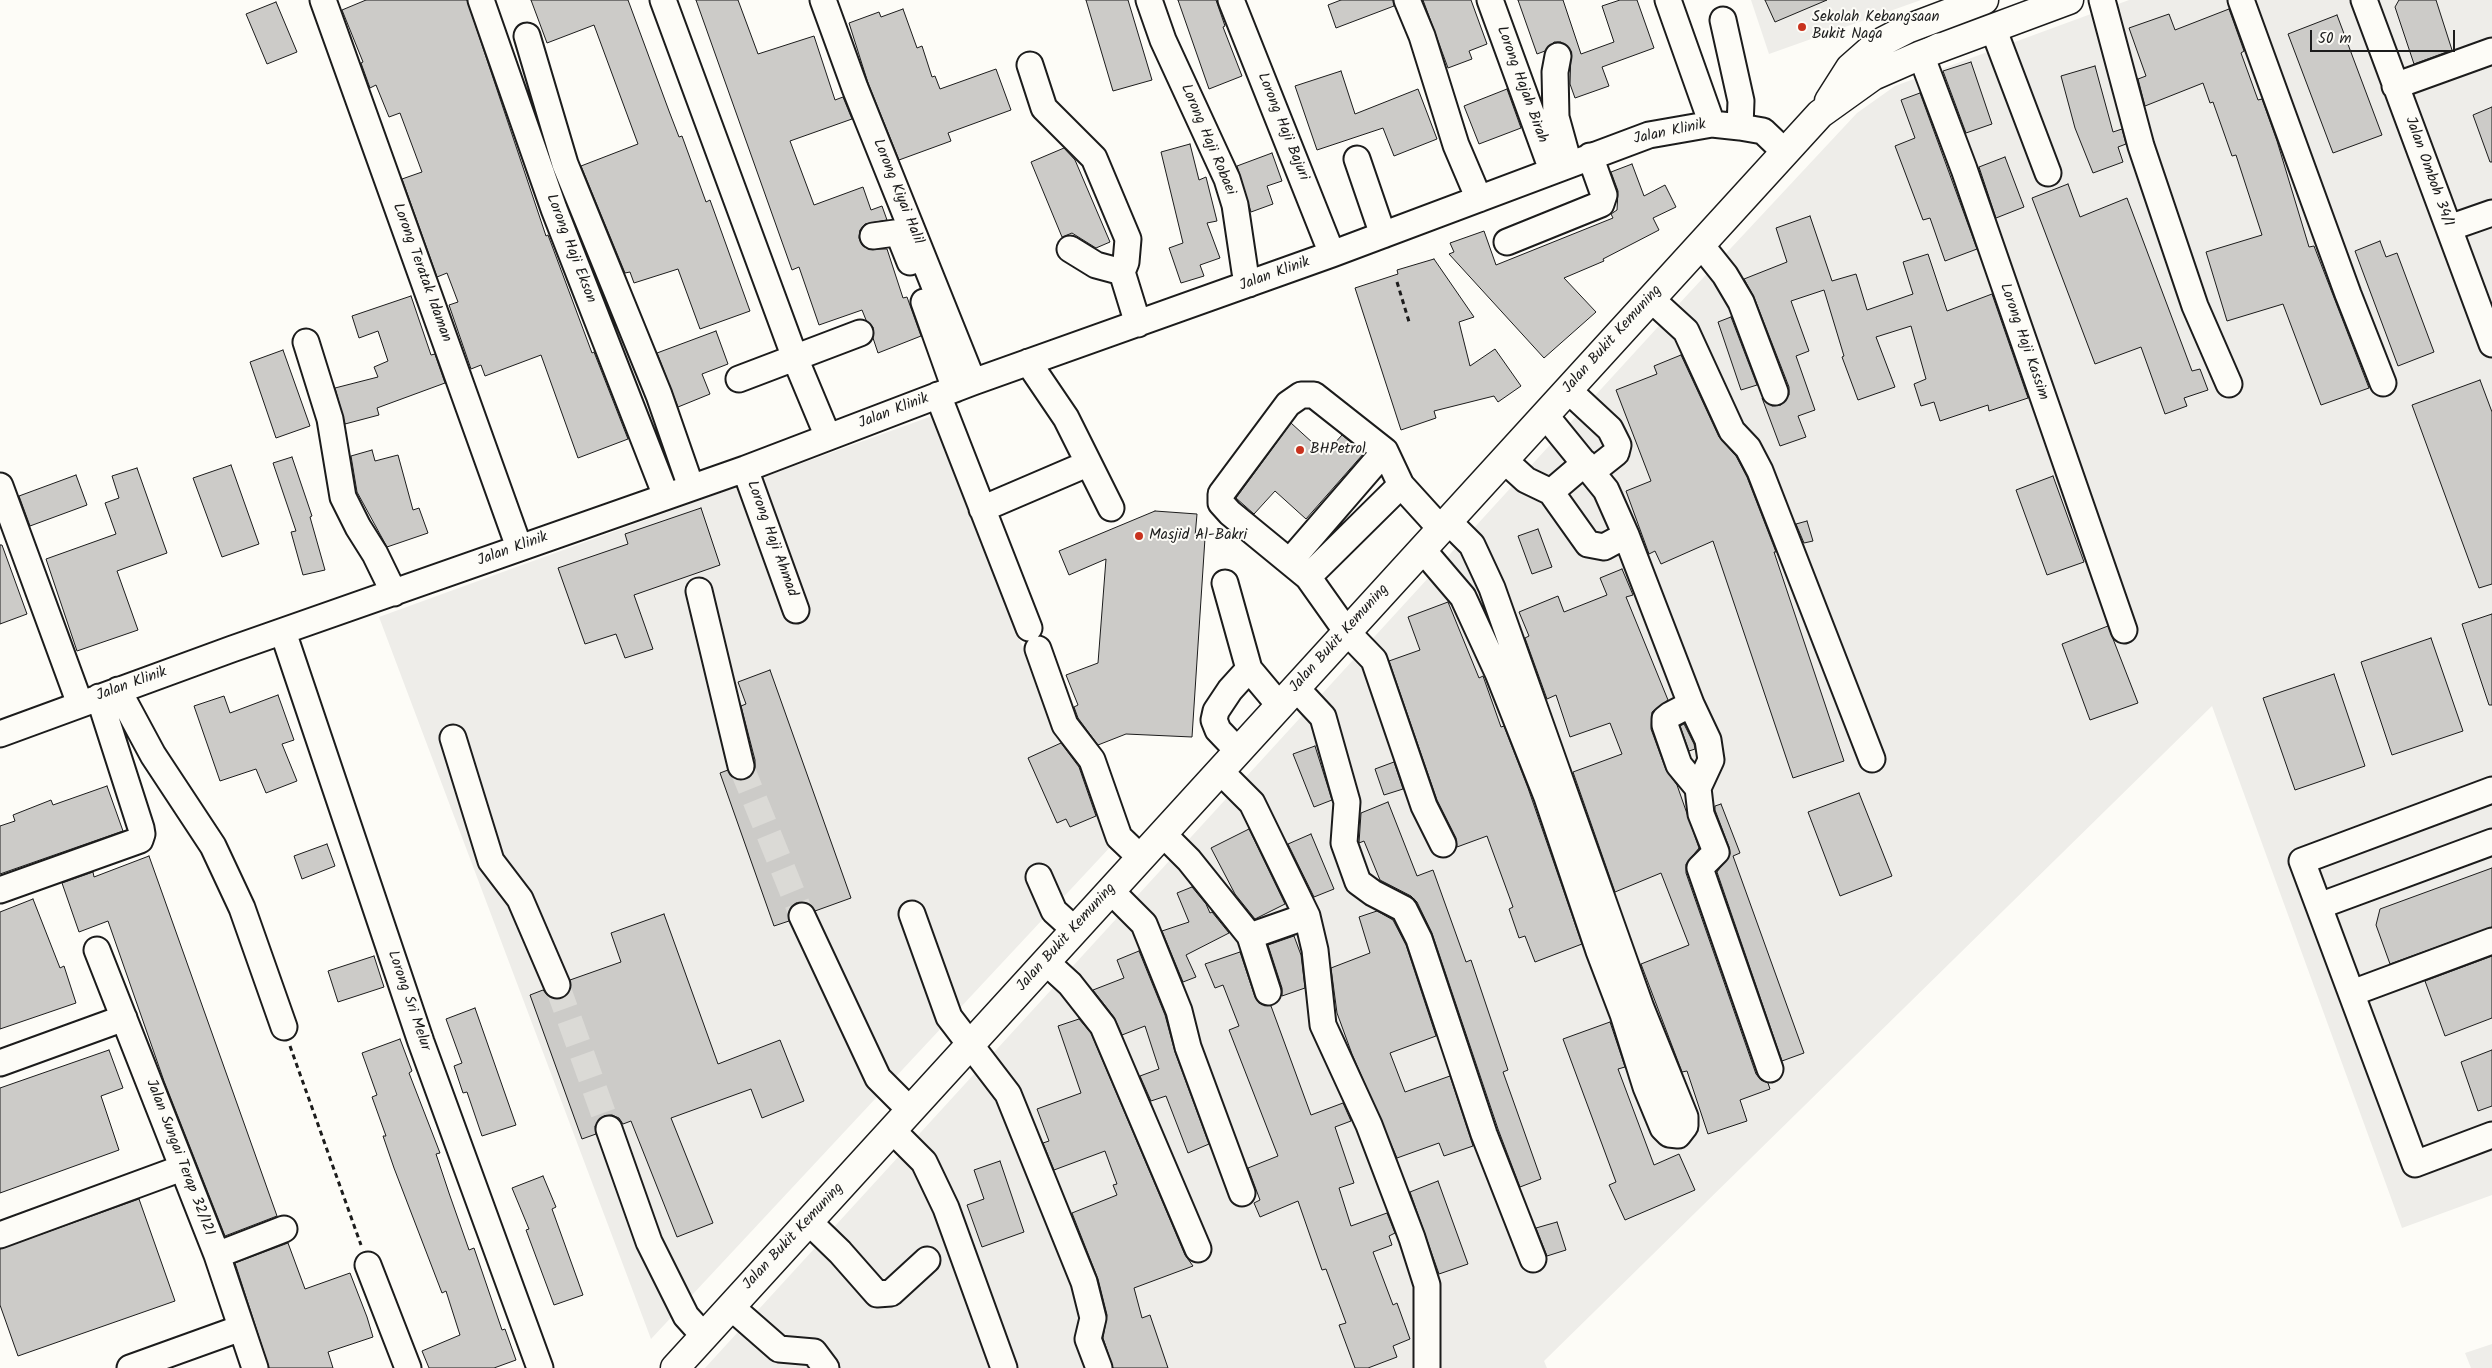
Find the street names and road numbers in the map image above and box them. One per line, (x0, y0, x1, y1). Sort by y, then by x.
street label: Lorong Hajah Birah (1492, 24, 1550, 146)
street label: Lorong Haji Bajuri (1252, 71, 1312, 183)
street label: Lorong Haji Robaei (1175, 82, 1239, 198)
street label: Jalan Omboh 34/1 (2400, 115, 2456, 229)
street label: Jalan Klinik (1632, 117, 1708, 149)
street label: Lorong Kiyai Halil (868, 137, 926, 247)
street label: Lorong Haji Ekson (541, 192, 599, 306)
street label: Lorong Teratak Idaman (387, 201, 455, 345)
street label: Jalan Klinik (1237, 254, 1313, 296)
street label: Lorong Haji Kassim (1995, 281, 2051, 403)
street label: Jalan Bukit Kemuning (1560, 282, 1666, 398)
street label: Jalan Klinik (856, 390, 932, 434)
street label: Lorong Haji Ahmad (742, 479, 800, 599)
street label: Jalan Klinik (475, 529, 551, 571)
street label: Jalan Bukit Kemuning (1287, 581, 1393, 697)
street label: Jalan Klinik (94, 664, 170, 706)
street label: Jalan Bukit Kemuning (1014, 880, 1120, 996)
street label: Lorong Sri Melur (382, 949, 434, 1053)
street label: Jalan Sungai Terap 32/121 (141, 1077, 217, 1239)
street label: Jalan Bukit Kemuning (740, 1180, 848, 1294)

